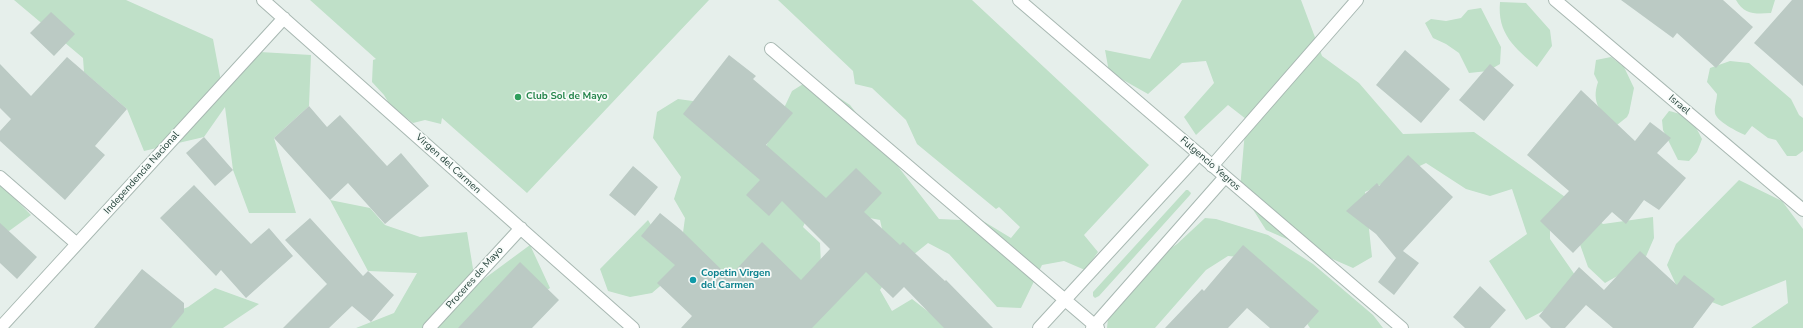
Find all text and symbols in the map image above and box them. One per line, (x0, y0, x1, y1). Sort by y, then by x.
place label: Club Sol de Mayo (526, 91, 608, 103)
marker: Club Sol de Mayo (513, 92, 523, 102)
street label: Israel (1666, 93, 1692, 117)
street label: Independencia Nacional (102, 129, 182, 217)
street label: Virgen del Carmen (413, 131, 483, 197)
street label: Fulgencio Yegros (1177, 135, 1243, 193)
street label: Proceres de Mayo (444, 244, 506, 312)
place label: Copetin Virgen del Carmen (701, 268, 770, 292)
marker: Copetin Virgen del Carmen (688, 275, 698, 285)

